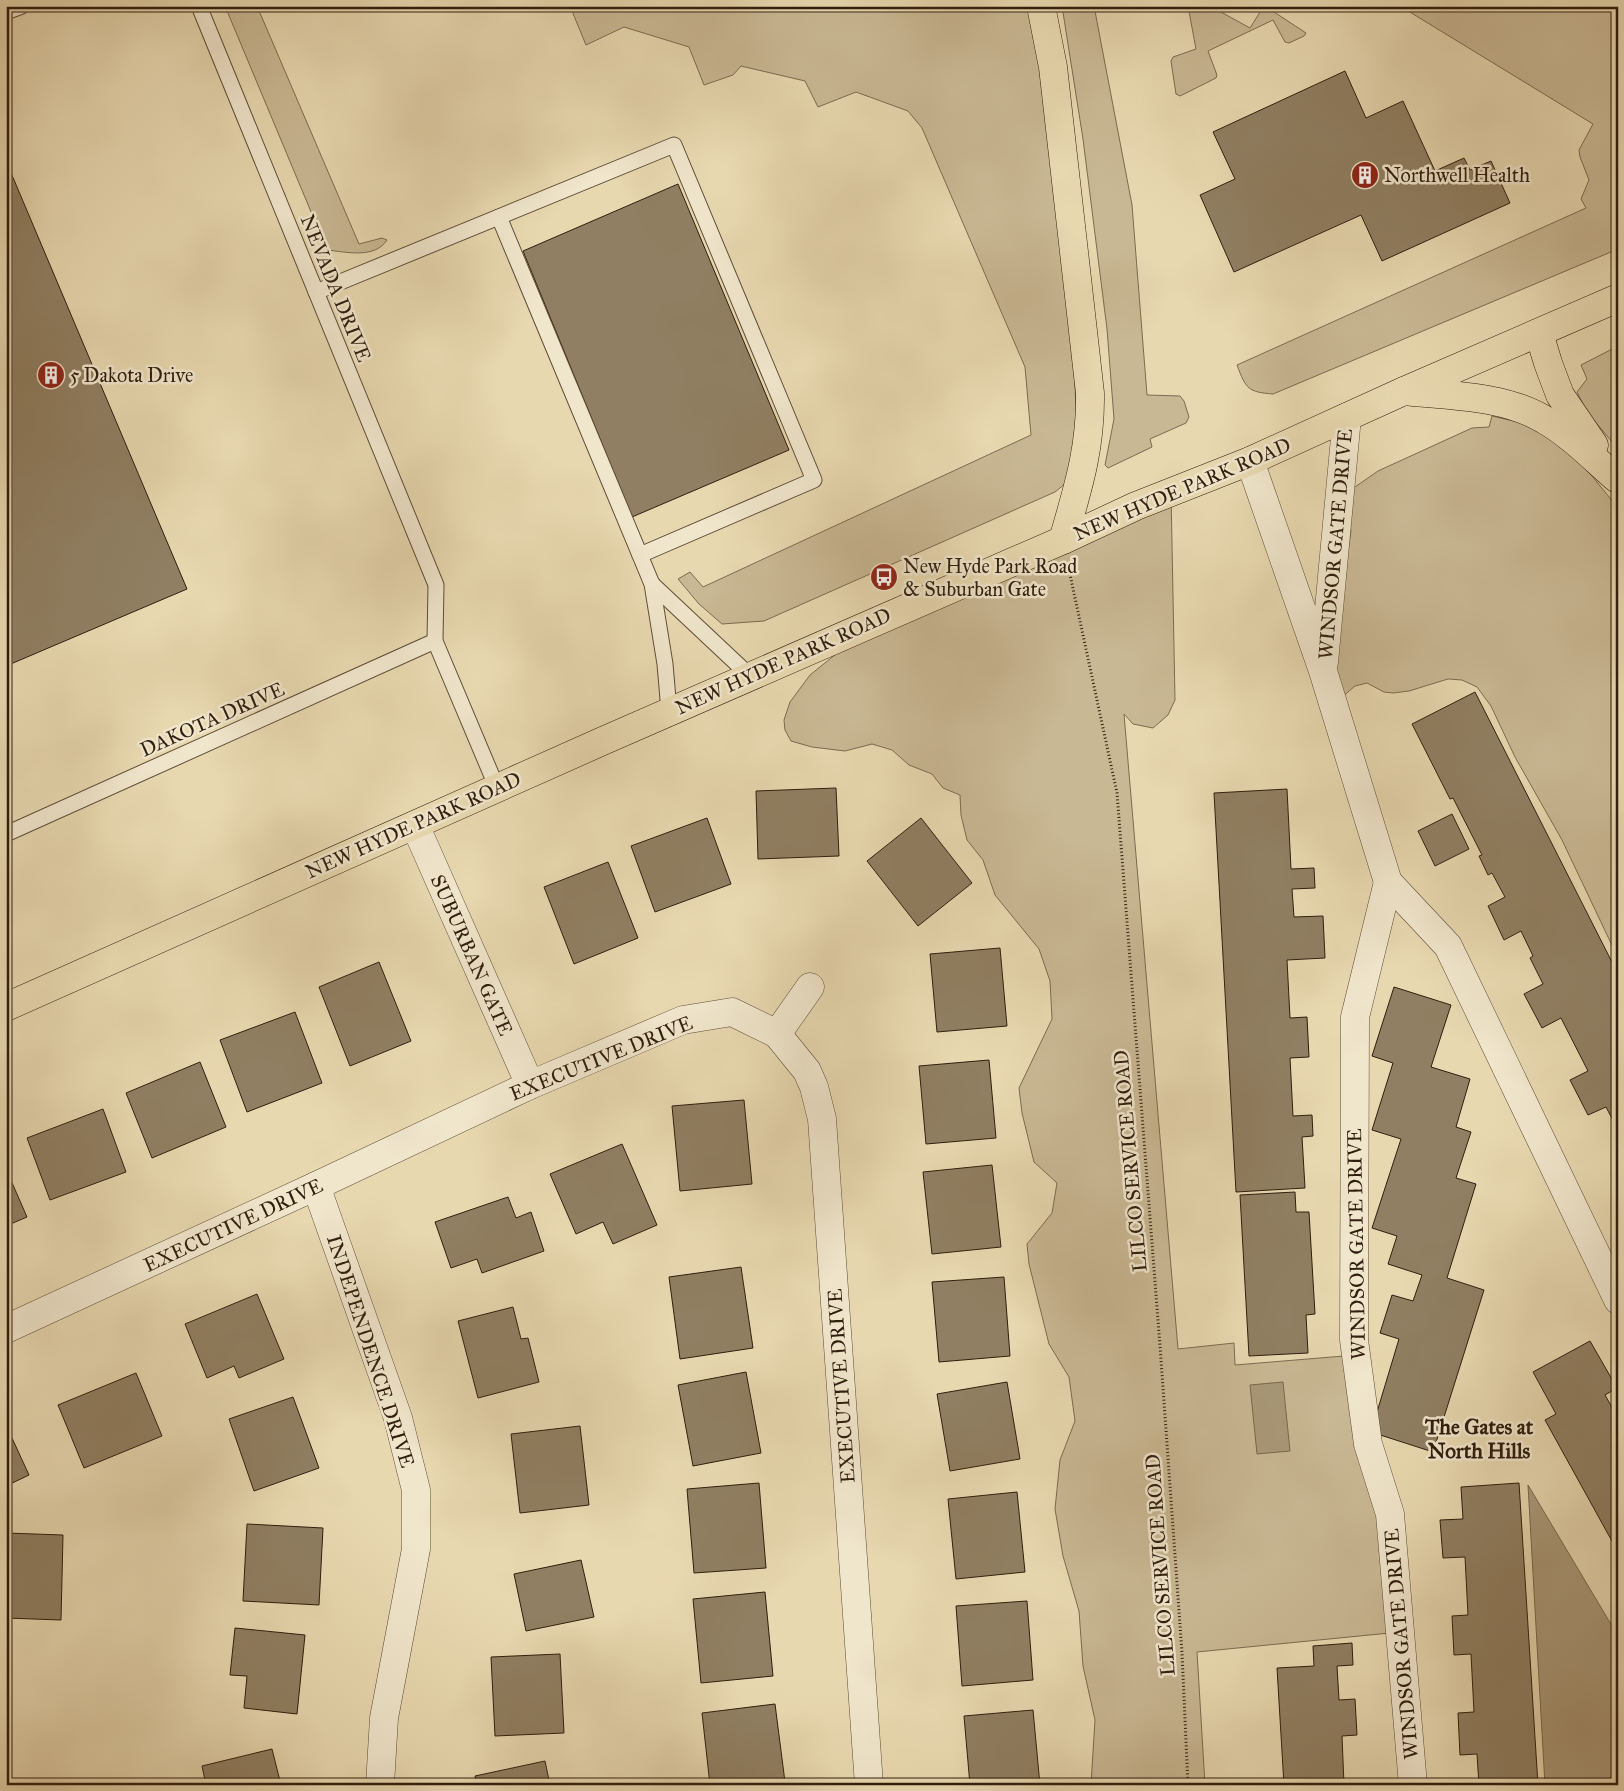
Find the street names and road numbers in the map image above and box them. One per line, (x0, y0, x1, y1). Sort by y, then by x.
street label: NEVADA DRIVE (295, 211, 377, 365)
street label: WINDSOR GATE DRIVE (1313, 428, 1357, 660)
street label: NEW HYDE PARK ROAD (1070, 432, 1294, 546)
street label: NEW HYDE PARK ROAD (671, 603, 895, 719)
street label: DAKOTA DRIVE (136, 676, 288, 762)
street label: NEW HYDE PARK ROAD (301, 767, 525, 883)
street label: SUBURBAN GATE (426, 871, 518, 1039)
street label: EXECUTIVE DRIVE (506, 1010, 696, 1106)
street label: LILCO SERVICE ROAD (1108, 1049, 1152, 1273)
street label: WINDSOR GATE DRIVE (1342, 1128, 1370, 1360)
street label: EXECUTIVE DRIVE (140, 1173, 326, 1277)
street label: INDEPENDENCE DRIVE (322, 1232, 420, 1470)
street label: EXECUTIVE DRIVE (822, 1288, 860, 1484)
street label: LILCO SERVICE ROAD (1140, 1453, 1180, 1677)
street label: WINDSOR GATE DRIVE (1379, 1528, 1423, 1760)

